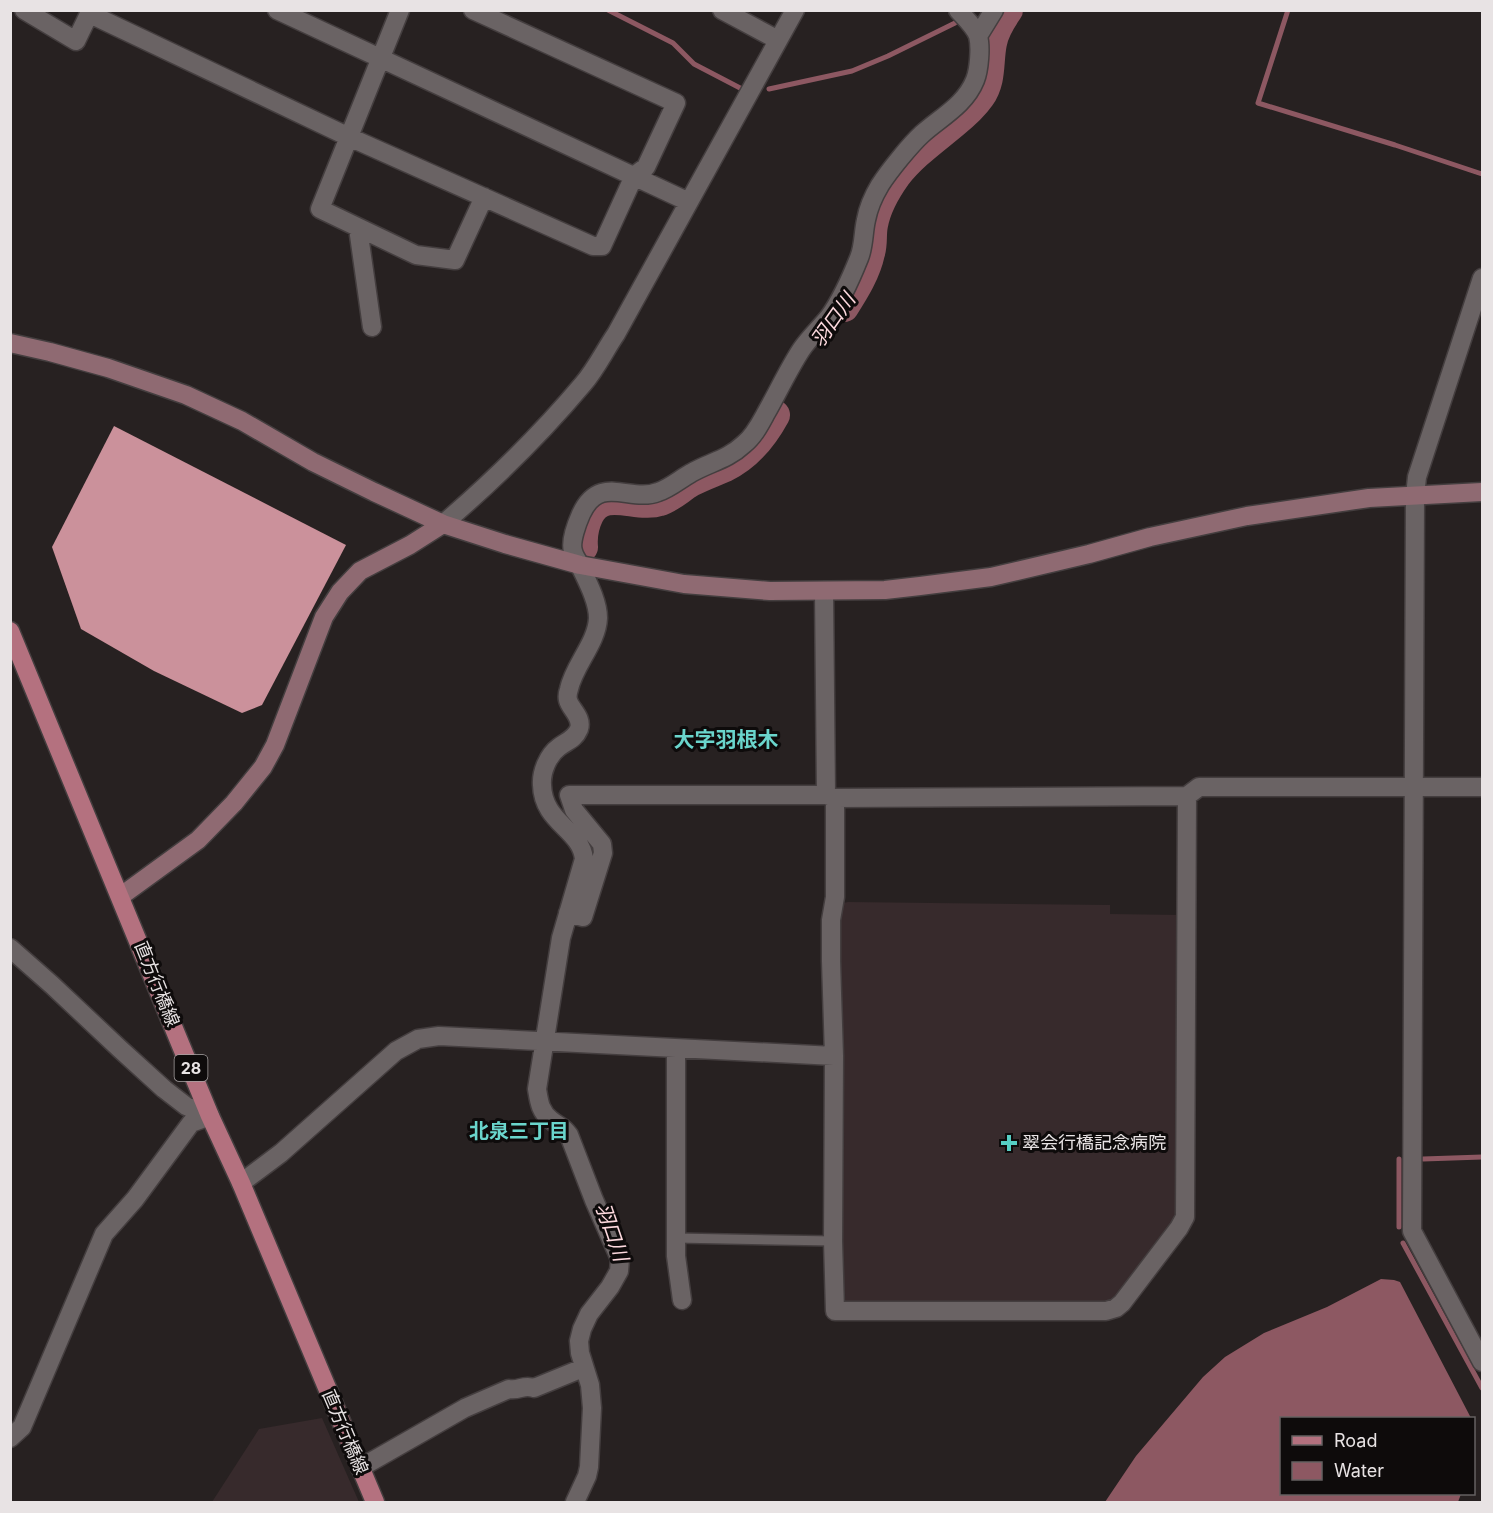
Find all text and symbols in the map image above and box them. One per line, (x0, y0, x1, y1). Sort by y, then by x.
water label: 羽口川 (806, 287, 861, 351)
district label: 大字羽根木 (674, 727, 779, 752)
street label: 直方行橋線 (131, 938, 184, 1029)
road number: 28 (174, 1055, 207, 1081)
district label: 北泉三丁目 (469, 1119, 569, 1143)
place label: 翠会行橋記念病院 (1022, 1132, 1166, 1153)
marker: 翠会行橋記念病院 (1000, 1134, 1018, 1152)
water label: 羽口川 (591, 1200, 634, 1266)
street label: 直方行橋線 (318, 1386, 373, 1477)
legend (1280, 1417, 1475, 1495)
text: Road (1334, 1430, 1377, 1451)
text: Water (1334, 1460, 1384, 1481)

